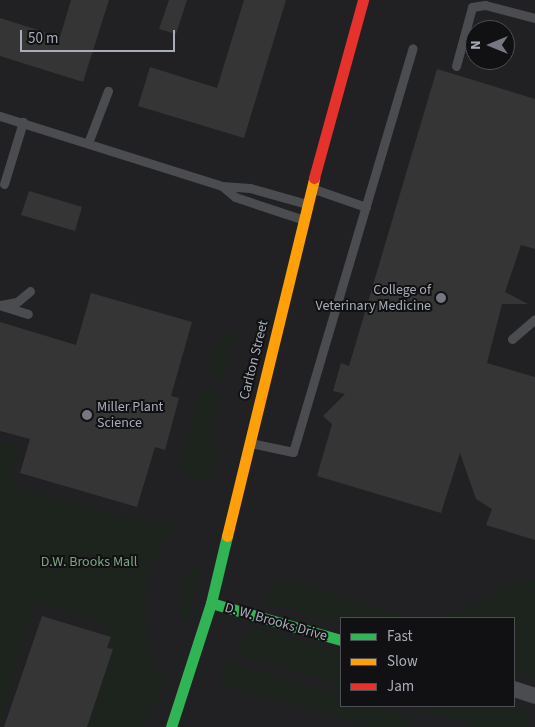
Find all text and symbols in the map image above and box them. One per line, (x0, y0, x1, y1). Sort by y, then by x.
scale bar (22, 20, 178, 52)
north arrow (465, 20, 515, 70)
text: 50 m (28, 28, 58, 49)
text: N (466, 40, 486, 50)
place label: College of Veterinary Medicine (315, 282, 431, 314)
marker: College of Veterinary Medicine (435, 292, 447, 304)
street label: Carlton Street (236, 319, 272, 401)
place label: Miller Plant Science (97, 399, 163, 432)
marker: Miller Plant Science (81, 409, 93, 421)
park label: D.W. Brooks Mall (41, 554, 137, 570)
street label: D. W. Brooks Drive (223, 599, 329, 645)
legend (340, 617, 515, 707)
text: Fast (387, 626, 413, 647)
text: Slow (387, 651, 418, 672)
text: Jam (387, 676, 414, 697)

